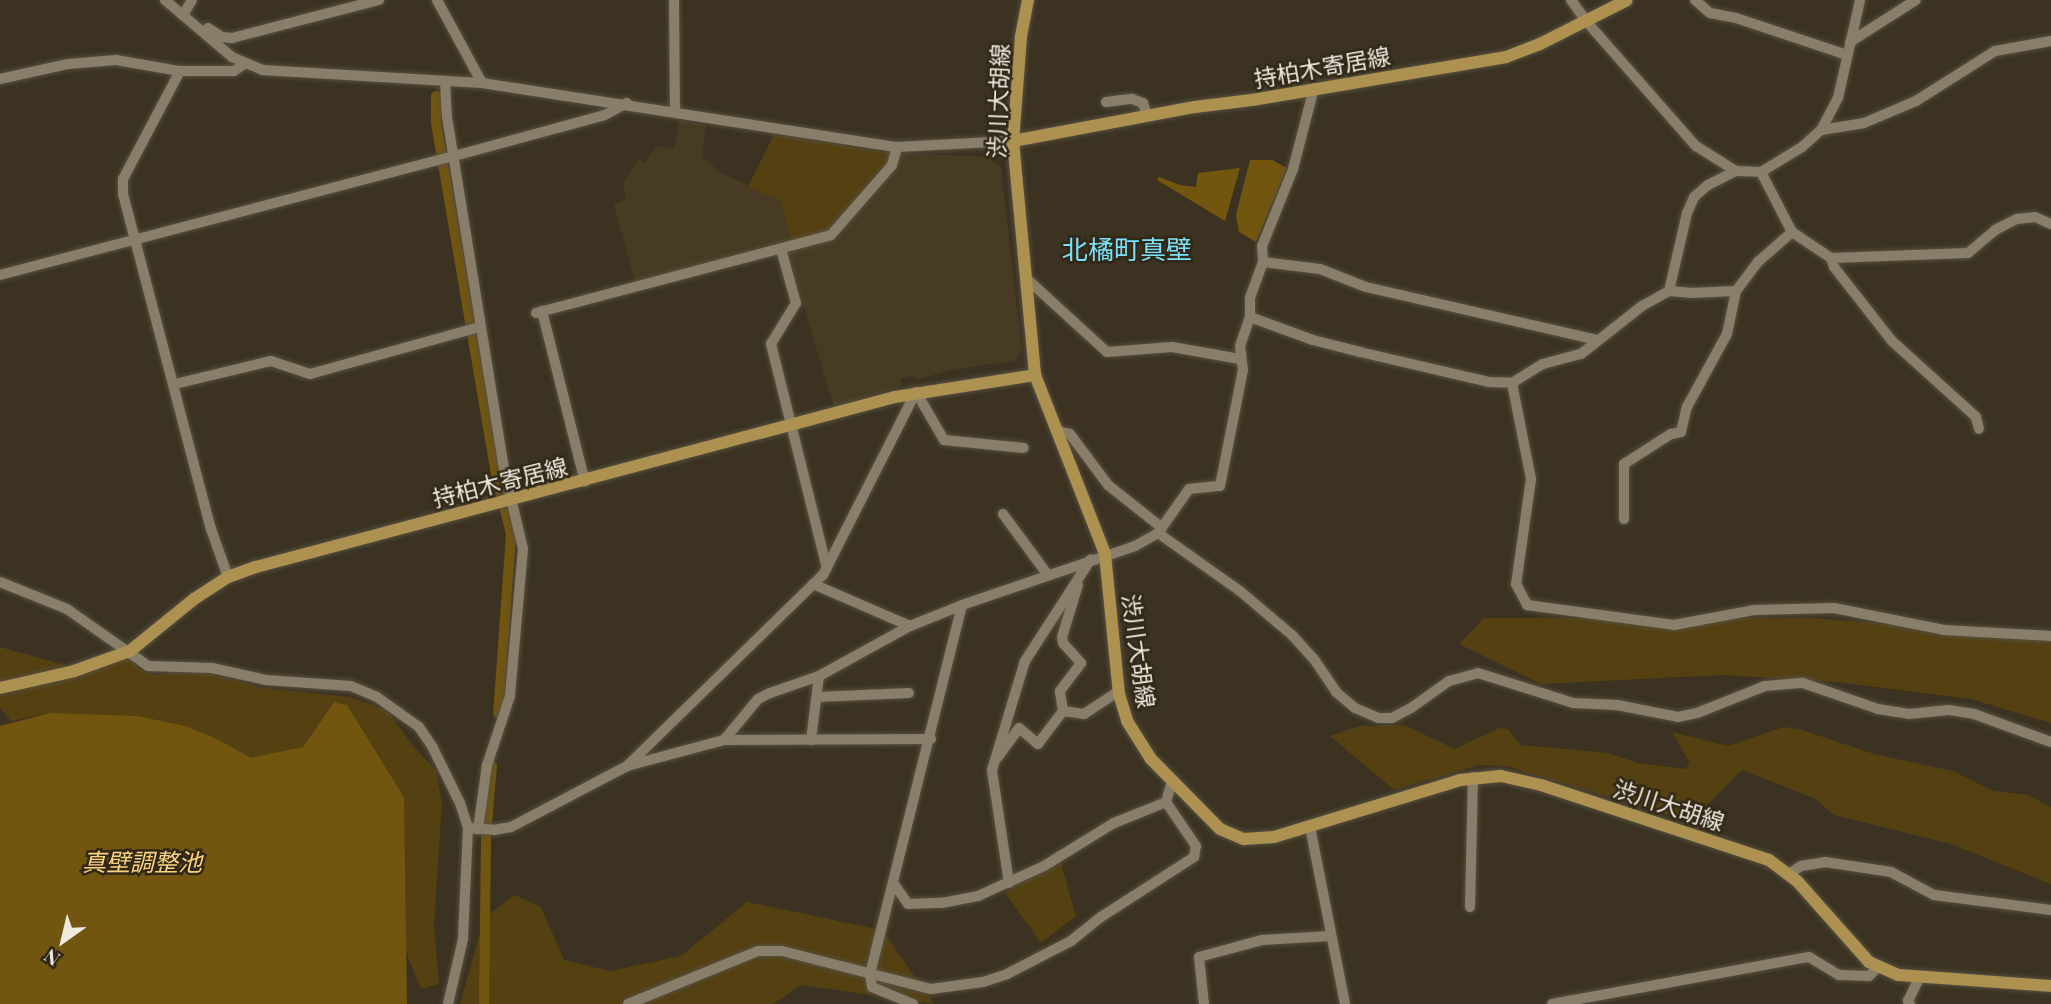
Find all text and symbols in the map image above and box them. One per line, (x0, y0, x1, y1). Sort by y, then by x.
street label: 持柏木寄居線 (1252, 41, 1392, 93)
street label: 渋川大胡線 (982, 43, 1014, 159)
district label: 北橘町真壁 (1062, 233, 1192, 265)
street label: 持柏木寄居線 (430, 452, 570, 512)
street label: 渋川大胡線 (1117, 592, 1161, 710)
street label: 渋川大胡線 (1610, 774, 1728, 836)
water label: 真壁調整池 (82, 848, 202, 876)
north arrow (28, 906, 98, 976)
text: N (38, 944, 64, 973)

